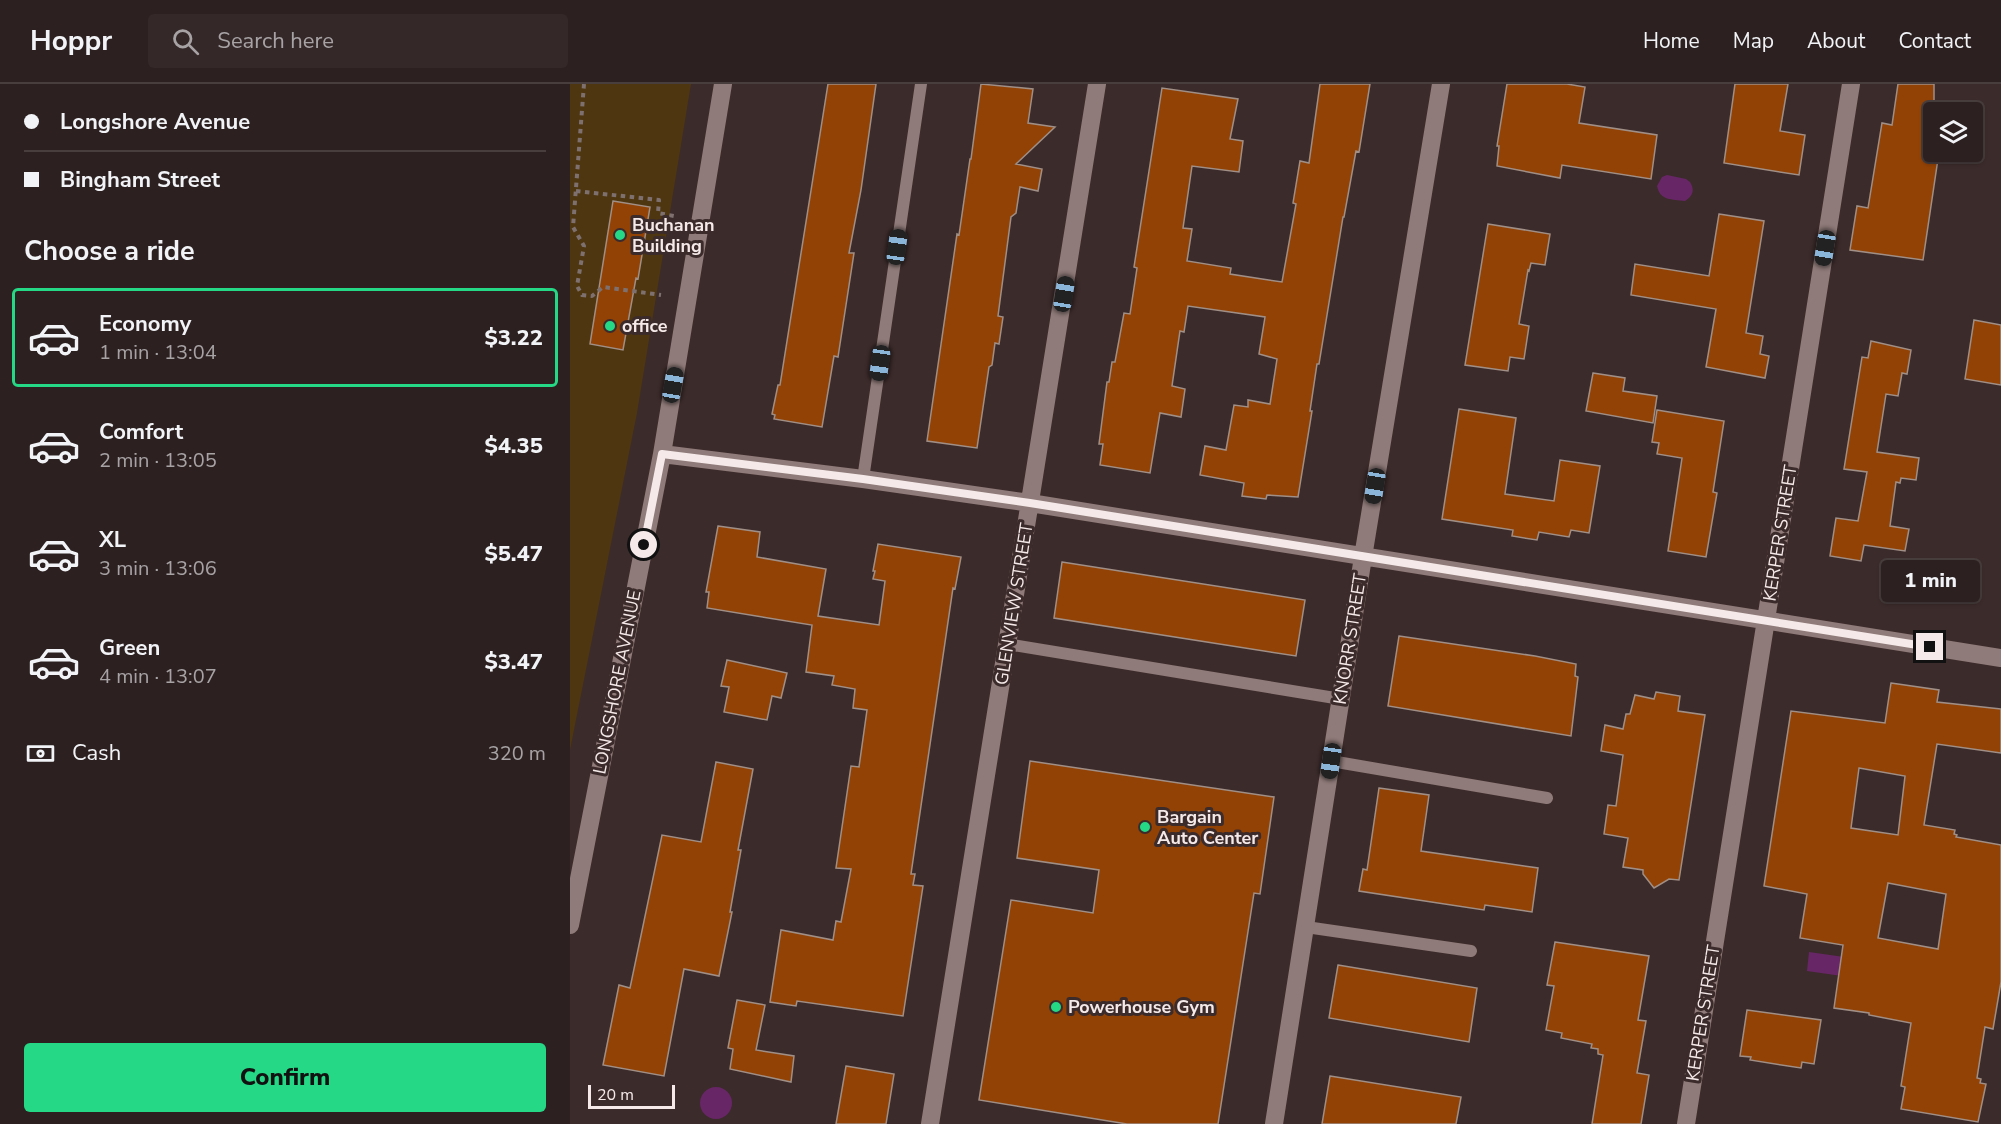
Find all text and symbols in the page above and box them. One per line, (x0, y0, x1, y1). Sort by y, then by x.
search box (148, 14, 568, 68)
text: Hoppr (30, 22, 112, 60)
icon: search (169, 25, 202, 58)
text: Search here (217, 26, 334, 56)
text: Home (1643, 27, 1700, 55)
text: Map (1733, 27, 1774, 55)
text: About (1807, 27, 1865, 55)
text: Contact (1898, 27, 1971, 55)
map controls (1923, 102, 1983, 162)
button: layers (1923, 102, 1983, 162)
text: Longshore Avenue (60, 107, 250, 137)
text: Bingham Street (60, 165, 220, 195)
place label: Buchanan Building (632, 213, 715, 258)
marker: Buchanan Building (613, 228, 627, 242)
car (886, 228, 908, 266)
car (1813, 229, 1837, 267)
text: Choose a ride (24, 233, 195, 270)
car (1052, 275, 1076, 313)
text: Economy (99, 309, 191, 339)
icon: car (27, 311, 81, 365)
place label: office (622, 314, 668, 338)
marker: office (603, 319, 617, 333)
text: $3.22 (484, 323, 543, 353)
text: 1 min · 13:04 (99, 339, 217, 366)
car (869, 344, 891, 382)
car (661, 366, 685, 404)
text: Comfort (99, 417, 183, 447)
icon: car (27, 419, 81, 473)
text: $4.35 (484, 431, 543, 461)
text: 2 min · 13:05 (99, 447, 217, 474)
street label: KERPER STREET (1757, 463, 1803, 603)
car (1363, 467, 1387, 505)
street label: GLENVIEW STREET (989, 521, 1039, 687)
text: XL (99, 525, 126, 555)
icon: car (27, 527, 81, 581)
route start (630, 531, 657, 558)
text: $5.47 (484, 539, 543, 569)
text: 3 min · 13:06 (99, 555, 217, 582)
callout: 1 min (1880, 560, 1980, 602)
text: 1 min (1904, 567, 1957, 594)
street label: KNORR STREET (1328, 572, 1372, 706)
street label: LONGSHORE AVENUE (587, 588, 647, 776)
text: Green (99, 633, 160, 663)
route end (1916, 633, 1943, 660)
icon: car (27, 635, 81, 689)
text: $3.47 (484, 647, 543, 677)
text: 4 min · 13:07 (99, 663, 217, 690)
icon: cash (24, 737, 57, 770)
text: Cash (72, 738, 121, 768)
text: 320 m (488, 740, 546, 767)
car (1320, 742, 1342, 780)
place label: Bargain Auto Center (1157, 805, 1258, 850)
marker: Bargain Auto Center (1138, 820, 1152, 834)
street label: KERPER STREET (1680, 943, 1726, 1083)
place label: Powerhouse Gym (1068, 995, 1215, 1019)
marker: Powerhouse Gym (1049, 1000, 1063, 1014)
button: Confirm (24, 1043, 546, 1112)
scale bar (588, 1082, 675, 1110)
text: 20 m (597, 1084, 634, 1106)

